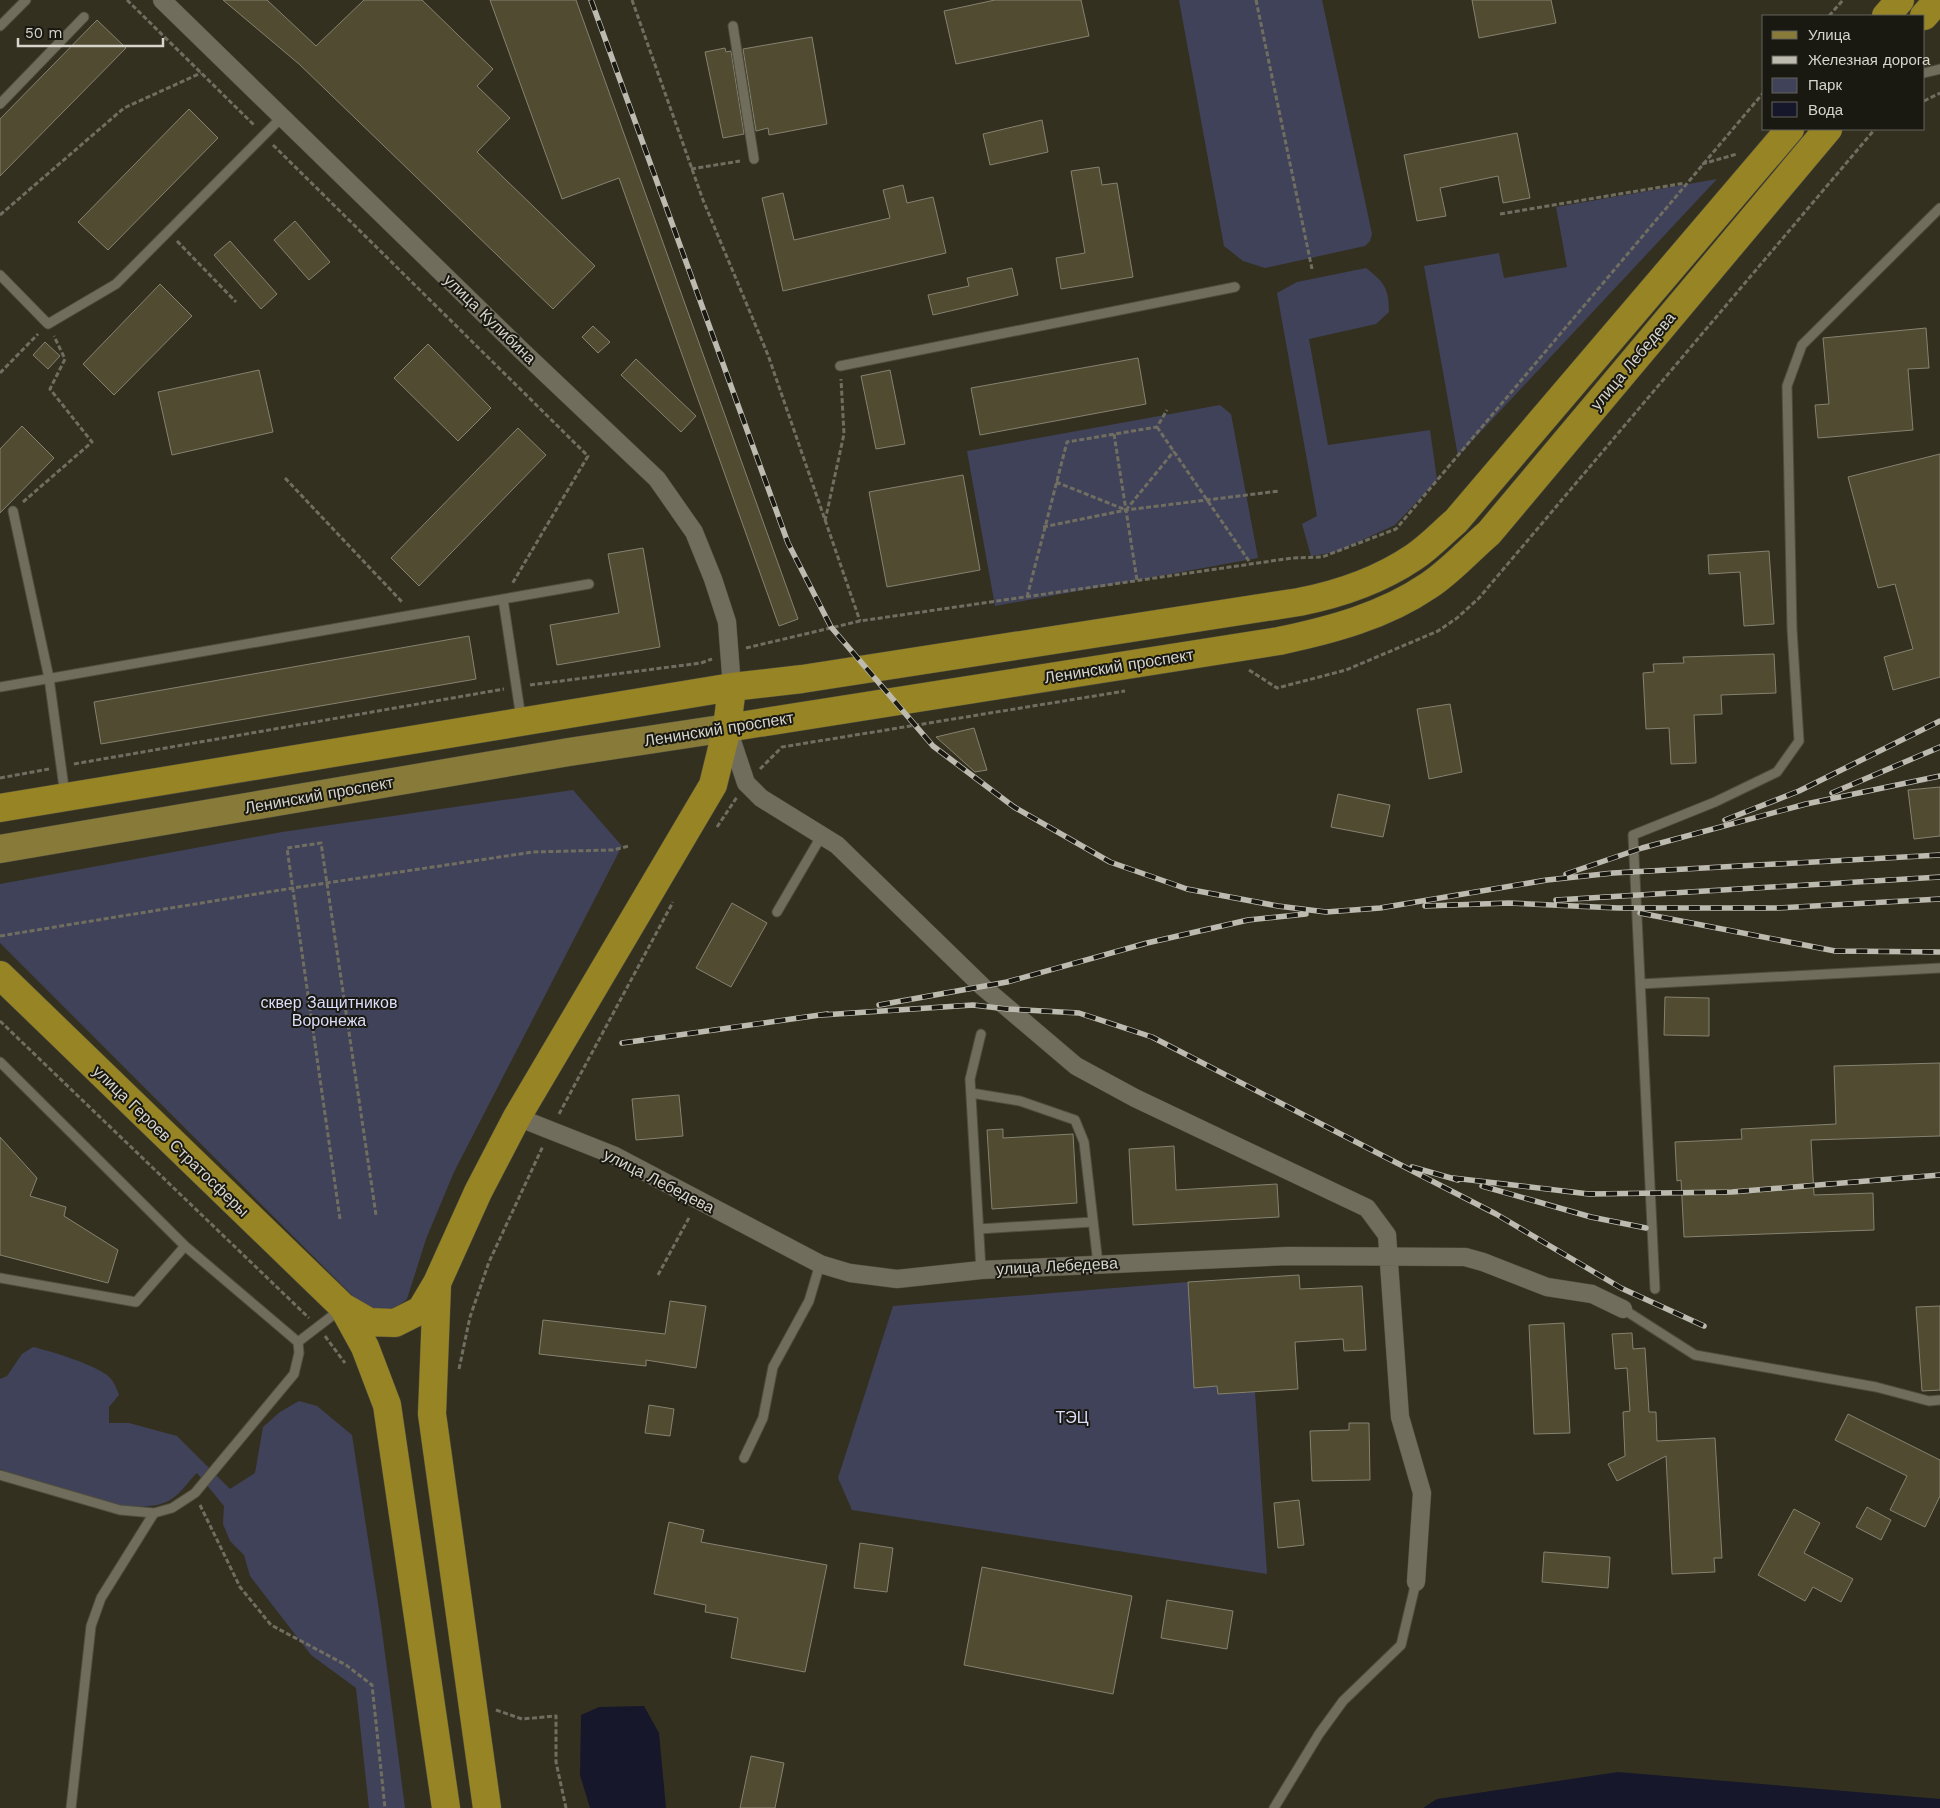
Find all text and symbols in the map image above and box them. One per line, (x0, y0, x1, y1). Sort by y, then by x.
scale bar (18, 15, 162, 47)
legend (1762, 15, 1925, 130)
text: 50 m (25, 24, 62, 42)
text: Улица (1808, 26, 1851, 44)
text: Железная дорога (1808, 51, 1931, 69)
text: Парк (1808, 76, 1842, 94)
text: Вода (1808, 101, 1844, 119)
street label: улица Кулибина (440, 270, 540, 368)
street label: улица Лебедева (1587, 308, 1679, 414)
street label: Ленинский проспект (1043, 645, 1196, 687)
street label: Ленинский проспект (643, 708, 796, 750)
street label: Ленинский проспект (243, 772, 396, 817)
park label: сквер Защитников Воронежа (261, 993, 397, 1030)
street label: улица Героев Стратосферы (89, 1061, 253, 1221)
street label: улица Лебедева (600, 1145, 718, 1217)
street label: улица Лебедева (996, 1253, 1118, 1279)
park label: ТЭЦ (1055, 1408, 1089, 1427)

